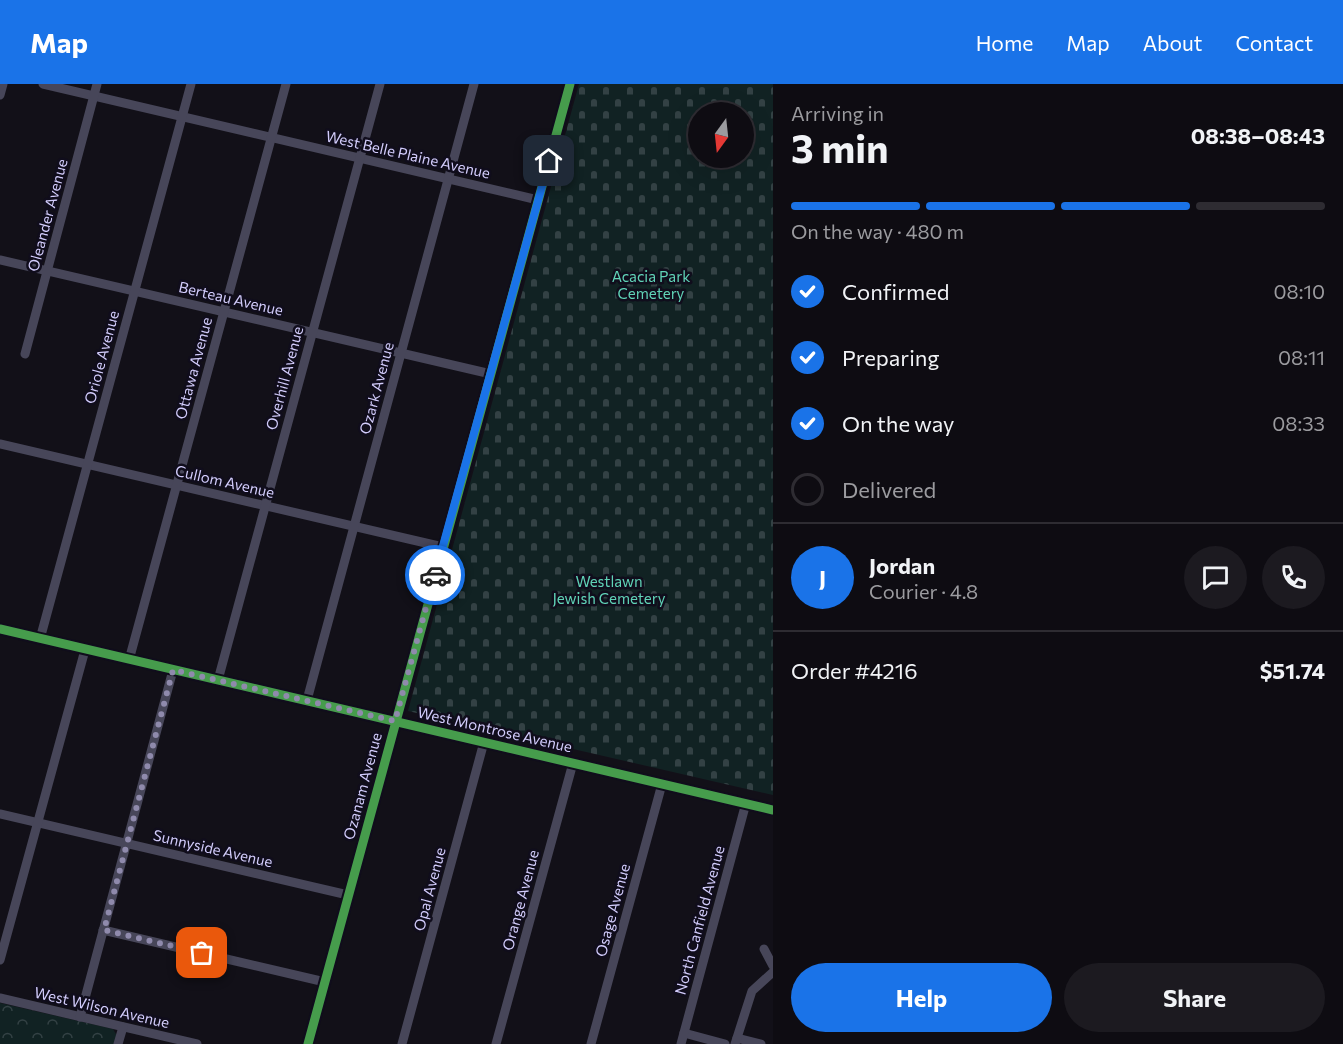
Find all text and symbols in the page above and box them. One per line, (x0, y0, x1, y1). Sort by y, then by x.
text: Map (30, 25, 88, 59)
text: Home (976, 30, 1033, 55)
text: Map (1066, 30, 1110, 55)
text: About (1143, 30, 1202, 55)
text: Contact (1235, 30, 1313, 55)
text: Arriving in (791, 101, 884, 125)
north arrow (688, 102, 754, 168)
map controls (688, 102, 754, 168)
text: 08:38–08:43 (1191, 122, 1325, 149)
text: 3 min (791, 123, 889, 171)
street label: West Belle Plaine Avenue (324, 126, 492, 182)
pin (523, 135, 574, 186)
icon: home (532, 144, 565, 177)
street label: Oleander Avenue (23, 157, 71, 273)
text: On the way · 480 m (791, 219, 964, 243)
park label: Acacia Park Cemetery (612, 267, 690, 302)
icon: check (791, 275, 824, 308)
street label: Berteau Avenue (177, 277, 285, 319)
text: Confirmed (842, 278, 949, 305)
text: 08:10 (1273, 279, 1325, 303)
street label: Oriole Avenue (80, 308, 122, 406)
street label: Ottawa Avenue (171, 315, 215, 421)
street label: Overhill Avenue (262, 324, 307, 432)
street label: Ozark Avenue (355, 340, 397, 436)
icon: check (791, 341, 824, 374)
text: Preparing (842, 344, 939, 371)
text: 08:11 (1278, 345, 1325, 369)
icon: check (791, 407, 824, 440)
text: On the way (842, 410, 954, 437)
text: 08:33 (1272, 411, 1325, 435)
street label: Cullom Avenue (174, 461, 276, 501)
text: Delivered (842, 476, 936, 503)
courier (405, 545, 465, 605)
button: chat (1184, 546, 1247, 609)
button: phone (1262, 546, 1325, 609)
text: Jordan (869, 552, 935, 579)
icon: car (419, 559, 452, 592)
text: J (819, 564, 826, 591)
park label: Westlawn Jewish Cemetery (552, 572, 666, 607)
text: Courier · 4.8 (869, 579, 978, 603)
text: Order #4216 (791, 657, 918, 684)
text: $51.74 (1260, 657, 1325, 684)
street label: West Montrose Avenue (416, 702, 574, 756)
street label: Ozanam Avenue (339, 730, 385, 841)
street label: Sunnyside Avenue (152, 826, 275, 871)
street label: North Canfield Avenue (670, 843, 728, 997)
street label: Opal Avenue (409, 845, 449, 933)
street label: Orange Avenue (498, 848, 542, 952)
street label: Osage Avenue (591, 861, 633, 959)
pin (176, 927, 227, 978)
icon: bag (185, 936, 218, 969)
button: Help (791, 963, 1052, 1032)
button: Share (1064, 963, 1325, 1032)
street label: West Wilson Avenue (33, 983, 171, 1031)

